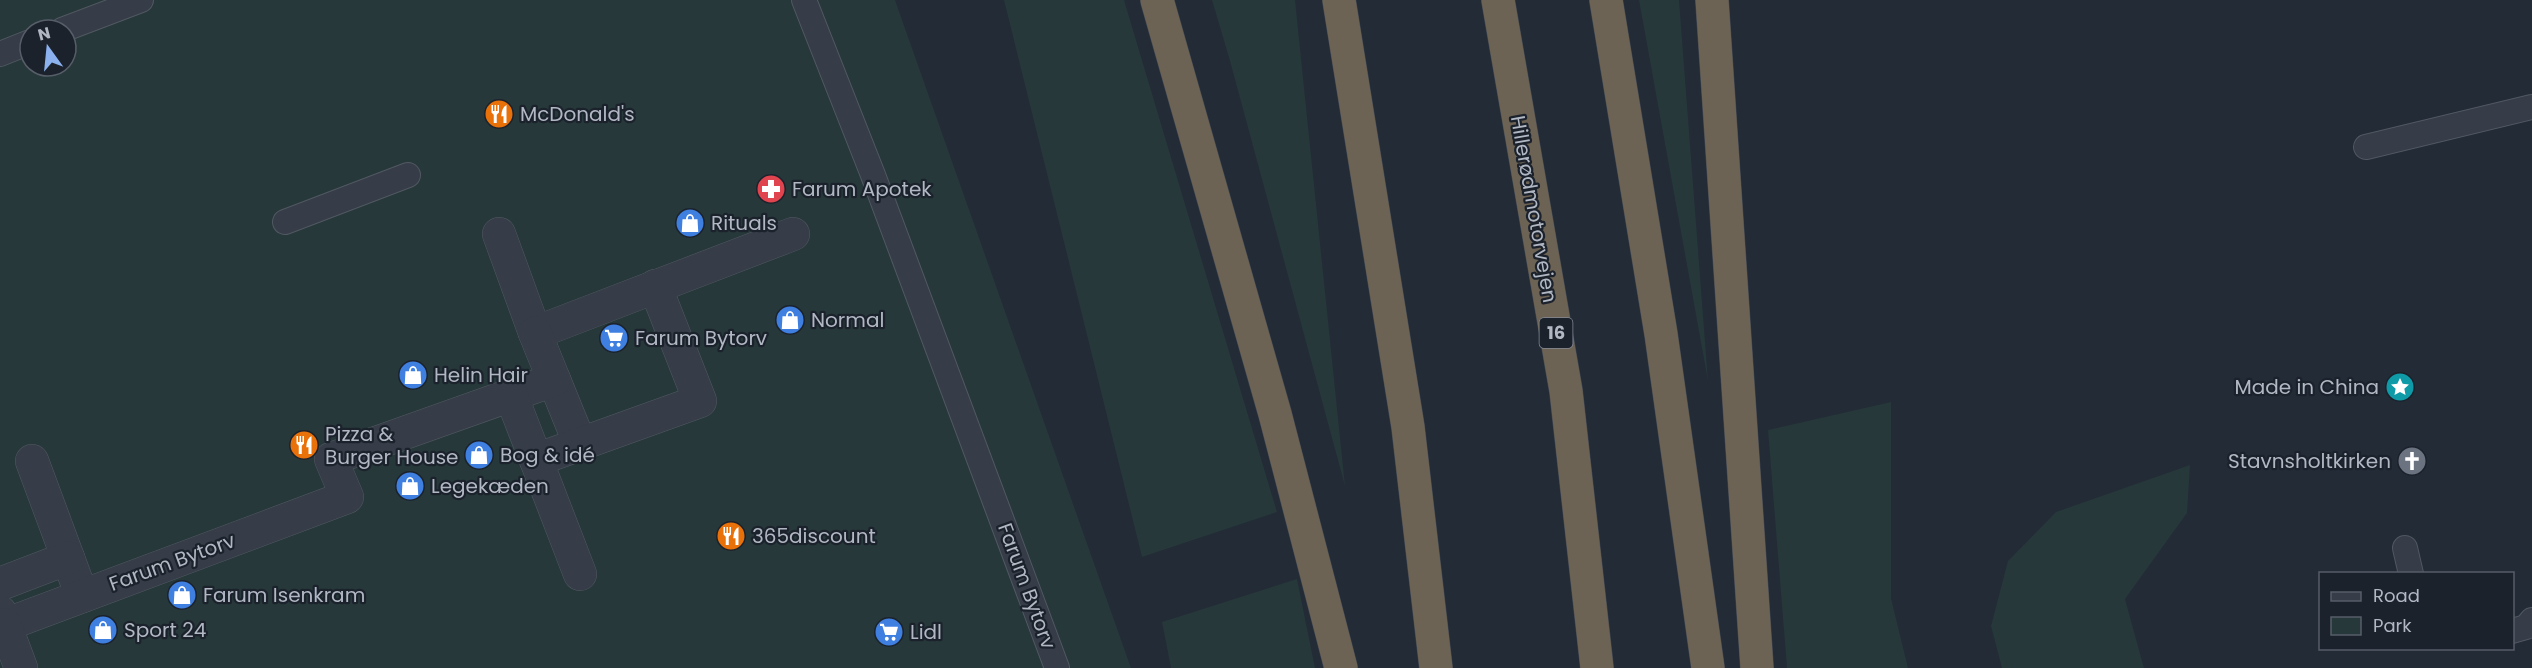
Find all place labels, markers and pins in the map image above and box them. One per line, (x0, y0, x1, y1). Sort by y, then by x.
restaurant icon: McDonald's (483, 98, 515, 130)
place label: McDonald's (520, 100, 635, 128)
pharmacy icon: Farum Apotek (755, 173, 787, 205)
place label: Farum Apotek (792, 175, 932, 203)
shop icon: Rituals (674, 207, 706, 239)
place label: Rituals (711, 209, 777, 237)
shop icon: Normal (774, 304, 806, 336)
place label: Normal (811, 306, 884, 334)
supermarket icon: Farum Bytorv (598, 322, 630, 354)
place label: Farum Bytorv (635, 324, 767, 352)
shop icon: Helin Hair (397, 359, 429, 391)
place label: Helin Hair (434, 361, 528, 389)
place icon: Made in China (2384, 371, 2416, 403)
place label: Made in China (2234, 373, 2379, 401)
place label: Pizza & Burger House (325, 420, 459, 471)
restaurant icon: Pizza & Burger House (288, 429, 320, 461)
shop icon: Bog & idé (463, 439, 495, 471)
place label: Bog & idé (500, 441, 595, 469)
church icon: Stavnsholtkirken (2396, 445, 2428, 477)
place label: Stavnsholtkirken (2228, 447, 2391, 475)
shop icon: Legekæden (394, 470, 426, 502)
place label: Legekæden (431, 472, 549, 500)
restaurant icon: 365discount (715, 520, 747, 552)
place label: 365discount (752, 522, 876, 550)
shop icon: Farum Isenkram (166, 579, 198, 611)
place label: Farum Isenkram (203, 581, 365, 609)
shop icon: Sport 24 (87, 614, 119, 646)
place label: Sport 24 (124, 616, 206, 644)
supermarket icon: Lidl (873, 616, 905, 648)
place label: Lidl (910, 618, 942, 646)

